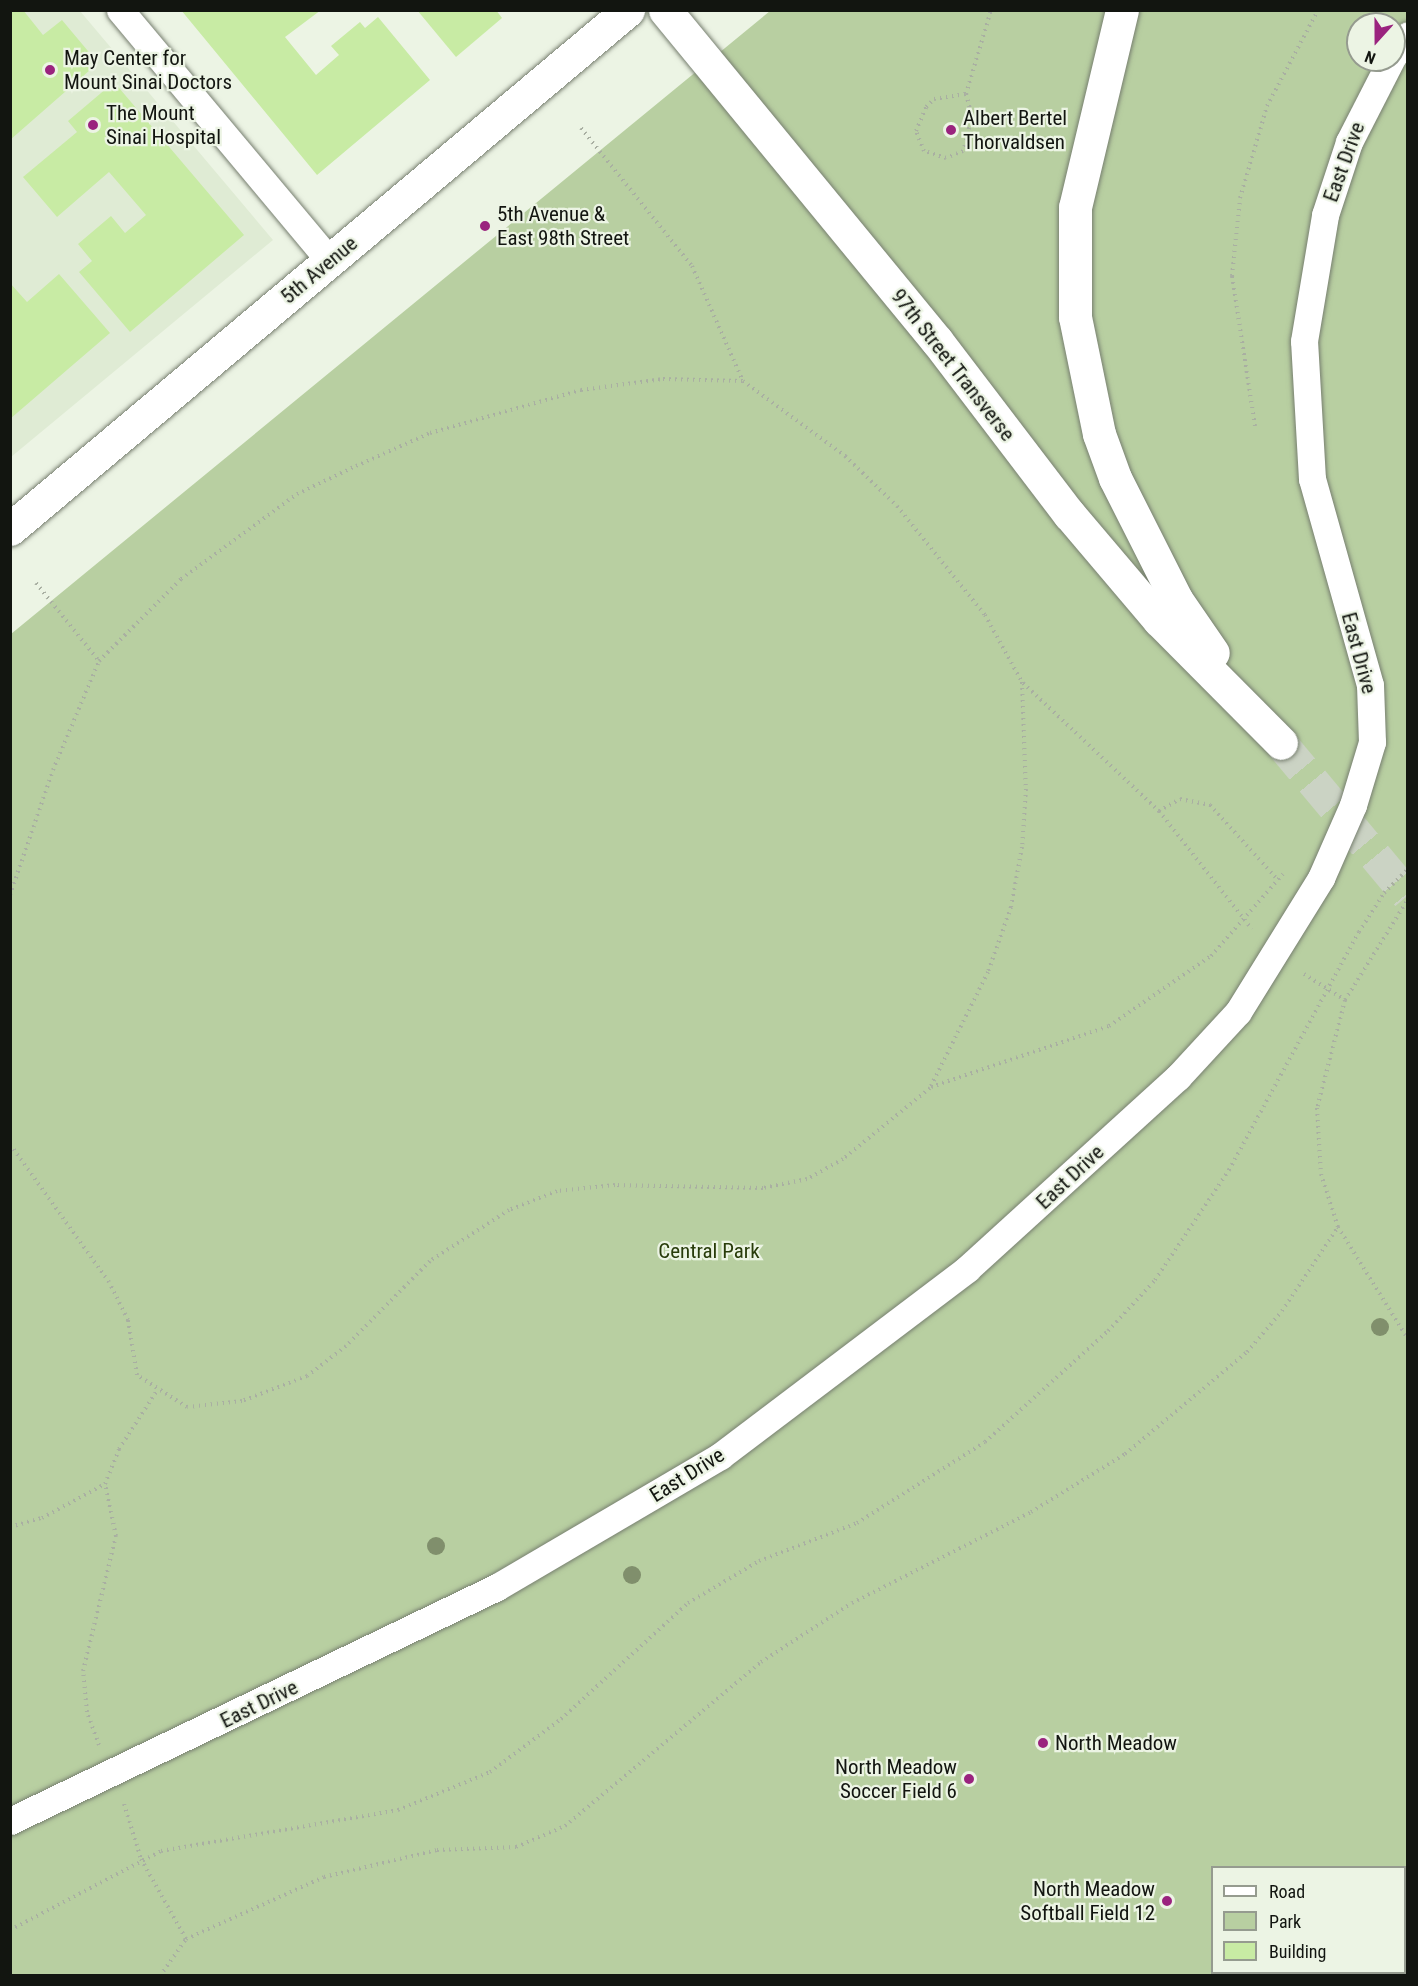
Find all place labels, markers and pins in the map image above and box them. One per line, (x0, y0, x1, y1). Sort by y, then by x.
place label: May Center for Mount Sinai Doctors (64, 45, 232, 95)
marker: May Center for Mount Sinai Doctors (41, 61, 59, 79)
place label: The Mount Sinai Hospital (106, 100, 221, 150)
place label: Albert Bertel Thorvaldsen (963, 105, 1067, 155)
marker: The Mount Sinai Hospital (84, 116, 102, 134)
marker: Albert Bertel Thorvaldsen (944, 123, 958, 137)
place label: 5th Avenue & East 98th Street (497, 201, 629, 251)
marker: 5th Avenue & East 98th Street (478, 219, 492, 233)
place label: North Meadow (1055, 1730, 1177, 1756)
marker: North Meadow (1036, 1736, 1050, 1750)
place label: North Meadow Soccer Field 6 (835, 1754, 957, 1804)
marker: North Meadow Soccer Field 6 (962, 1772, 976, 1786)
place label: North Meadow Softball Field 12 (1020, 1876, 1155, 1926)
marker: North Meadow Softball Field 12 (1160, 1894, 1174, 1908)

